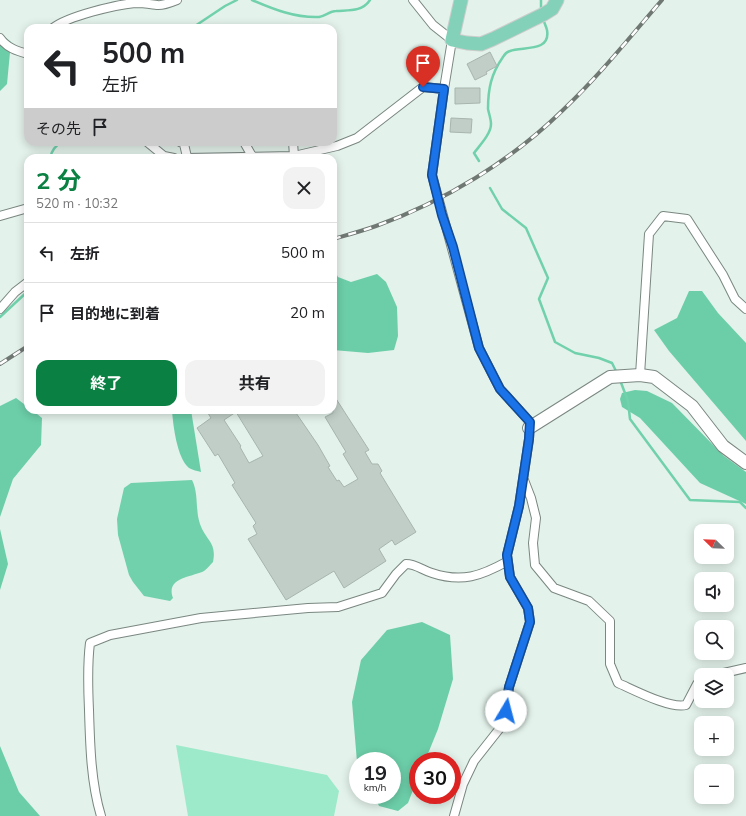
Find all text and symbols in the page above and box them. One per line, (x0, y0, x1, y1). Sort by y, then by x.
text: 500 m (102, 35, 185, 70)
icon: left (36, 40, 88, 92)
pin (406, 46, 440, 87)
icon: arrive (412, 52, 434, 74)
text: 左折 (102, 73, 138, 96)
icon: arrive (89, 116, 111, 138)
text: その先 (36, 119, 81, 138)
text: 2 分 (36, 165, 81, 195)
button: close (283, 167, 325, 209)
text: 520 m · 10:32 (36, 195, 118, 211)
icon: left (36, 242, 58, 264)
text: 500 m (281, 243, 325, 262)
text: 左折 (70, 244, 100, 263)
icon: arrive (36, 302, 58, 324)
text: 20 m (290, 303, 325, 322)
text: 目的地に到着 (70, 304, 160, 323)
button: 終了 (36, 360, 177, 406)
button: 共有 (185, 360, 325, 406)
north arrow (694, 524, 734, 564)
map controls (694, 524, 734, 804)
button: sound (694, 572, 734, 612)
button: search (694, 620, 734, 660)
button: layers (694, 668, 734, 708)
position arrow (485, 690, 527, 732)
button: + (694, 716, 734, 756)
speed limit sign: 30 (409, 752, 461, 804)
text: 19 (363, 760, 387, 785)
button: − (694, 764, 734, 804)
text: km/h (364, 781, 386, 794)

